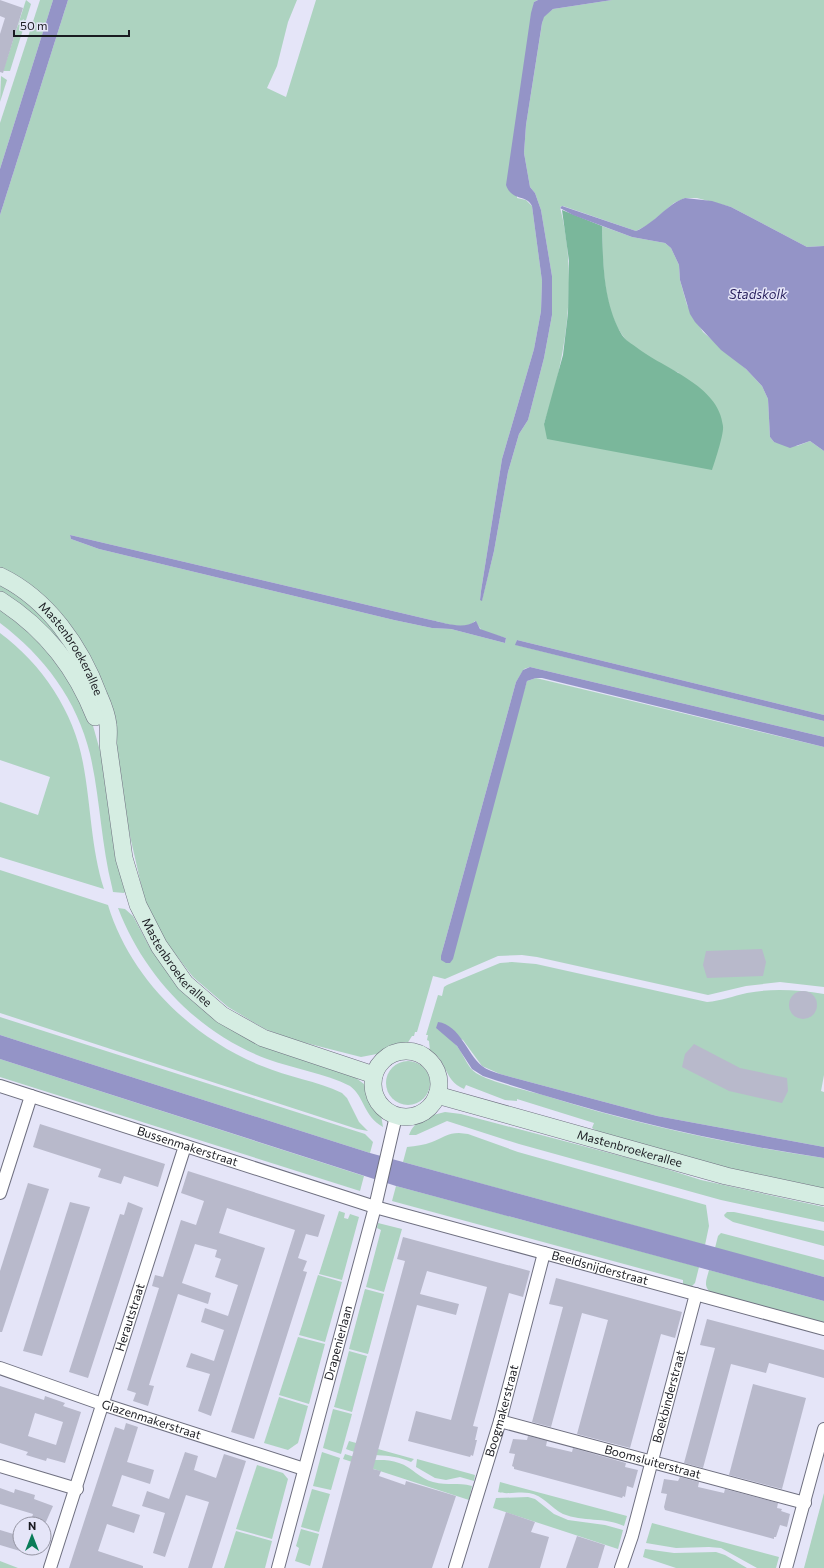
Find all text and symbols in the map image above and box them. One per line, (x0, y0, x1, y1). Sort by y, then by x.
scale bar (14, 12, 129, 38)
text: 50 m (20, 18, 48, 32)
water label: Stadskolk (729, 286, 788, 302)
street label: Mastenbroekerallee (36, 598, 106, 697)
street label: Mastenbroekerallee (140, 915, 215, 1009)
street label: Bussenmakerstraat (136, 1123, 240, 1168)
street label: Mastenbroekerallee (576, 1127, 684, 1169)
street label: Beeldsnijderstraat (550, 1247, 650, 1287)
street label: Herautstraat (112, 1281, 147, 1353)
street label: Drapenierlaan (321, 1304, 354, 1382)
street label: Boekbinderstraat (649, 1348, 687, 1444)
street label: Boogmakerstraat (481, 1363, 520, 1458)
street label: Glazenmakerstraat (100, 1396, 203, 1442)
street label: Boomsluiterstraat (603, 1441, 703, 1481)
north arrow (12, 1516, 52, 1556)
text: N (28, 1519, 36, 1532)

